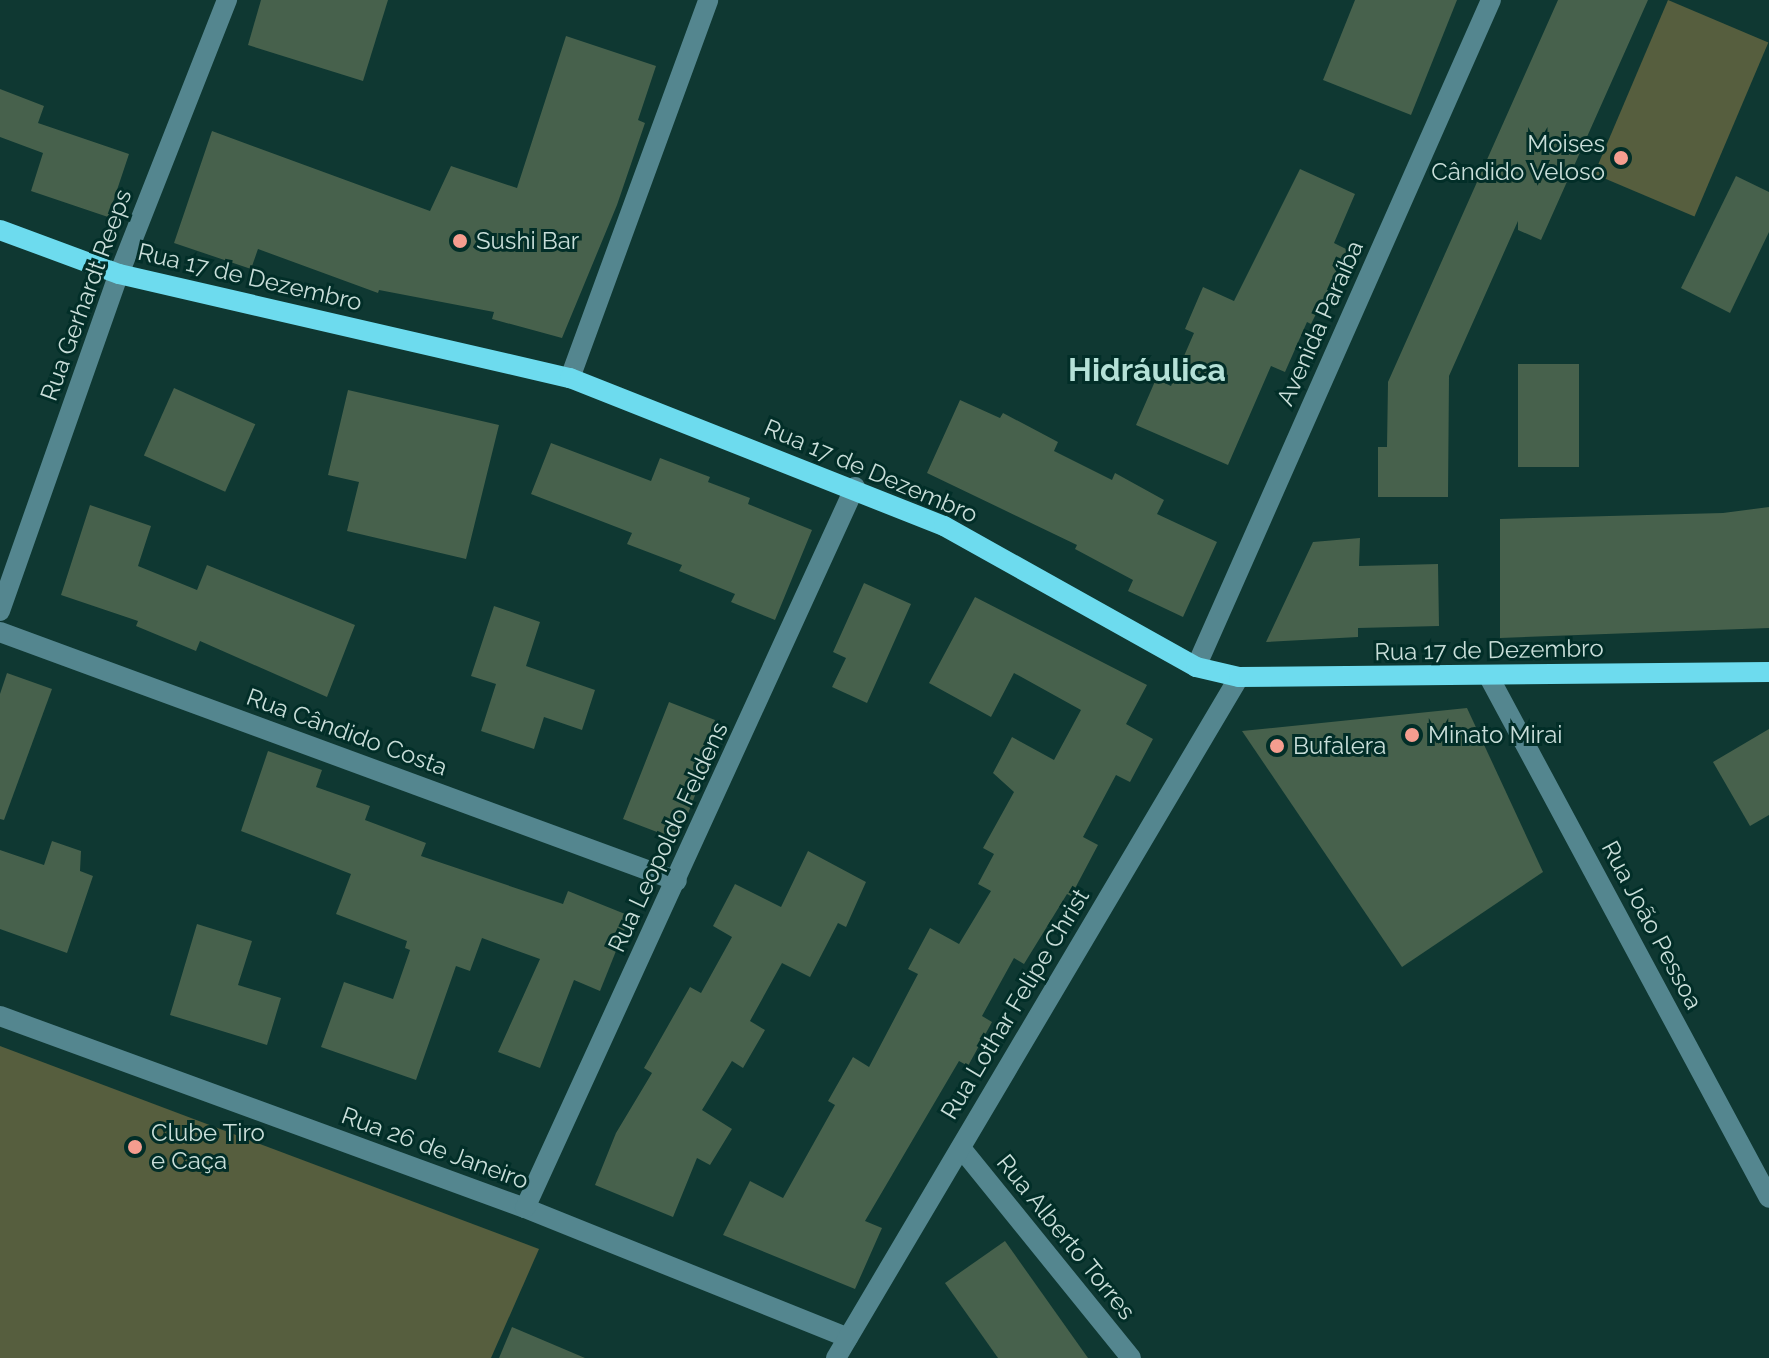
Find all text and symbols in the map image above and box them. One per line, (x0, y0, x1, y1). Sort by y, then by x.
place label: Moises Cândido Veloso (1431, 130, 1605, 186)
marker: Moises Cândido Veloso (1612, 149, 1630, 167)
street label: Rua Gerhardt Reeps (34, 185, 138, 405)
place label: Sushi Bar (476, 227, 579, 255)
marker: Sushi Bar (451, 232, 469, 250)
street label: Avenida Paraíba (1271, 236, 1369, 410)
street label: Rua 17 de Dezembro (135, 237, 365, 317)
district label: Hidráulica (1068, 351, 1226, 389)
street label: Rua 17 de Dezembro (760, 413, 982, 529)
street label: Rua 17 de Dezembro (1374, 634, 1604, 666)
street label: Rua Cândido Costa (243, 682, 451, 782)
street label: Rua Leopoldo Feldens (602, 717, 734, 957)
place label: Minato Mirai (1428, 721, 1562, 749)
marker: Minato Mirai (1403, 726, 1421, 744)
place label: Bufalera (1293, 732, 1386, 760)
marker: Bufalera (1268, 737, 1286, 755)
street label: Rua João Pessoa (1595, 836, 1709, 1014)
street label: Rua Lothar Felipe Christ (935, 883, 1095, 1125)
street label: Rua 26 de Janeiro (337, 1101, 533, 1195)
place label: Clube Tiro e Caça (151, 1119, 265, 1175)
marker: Clube Tiro e Caça (126, 1138, 144, 1156)
street label: Rua Alberto Torres (990, 1148, 1142, 1326)

